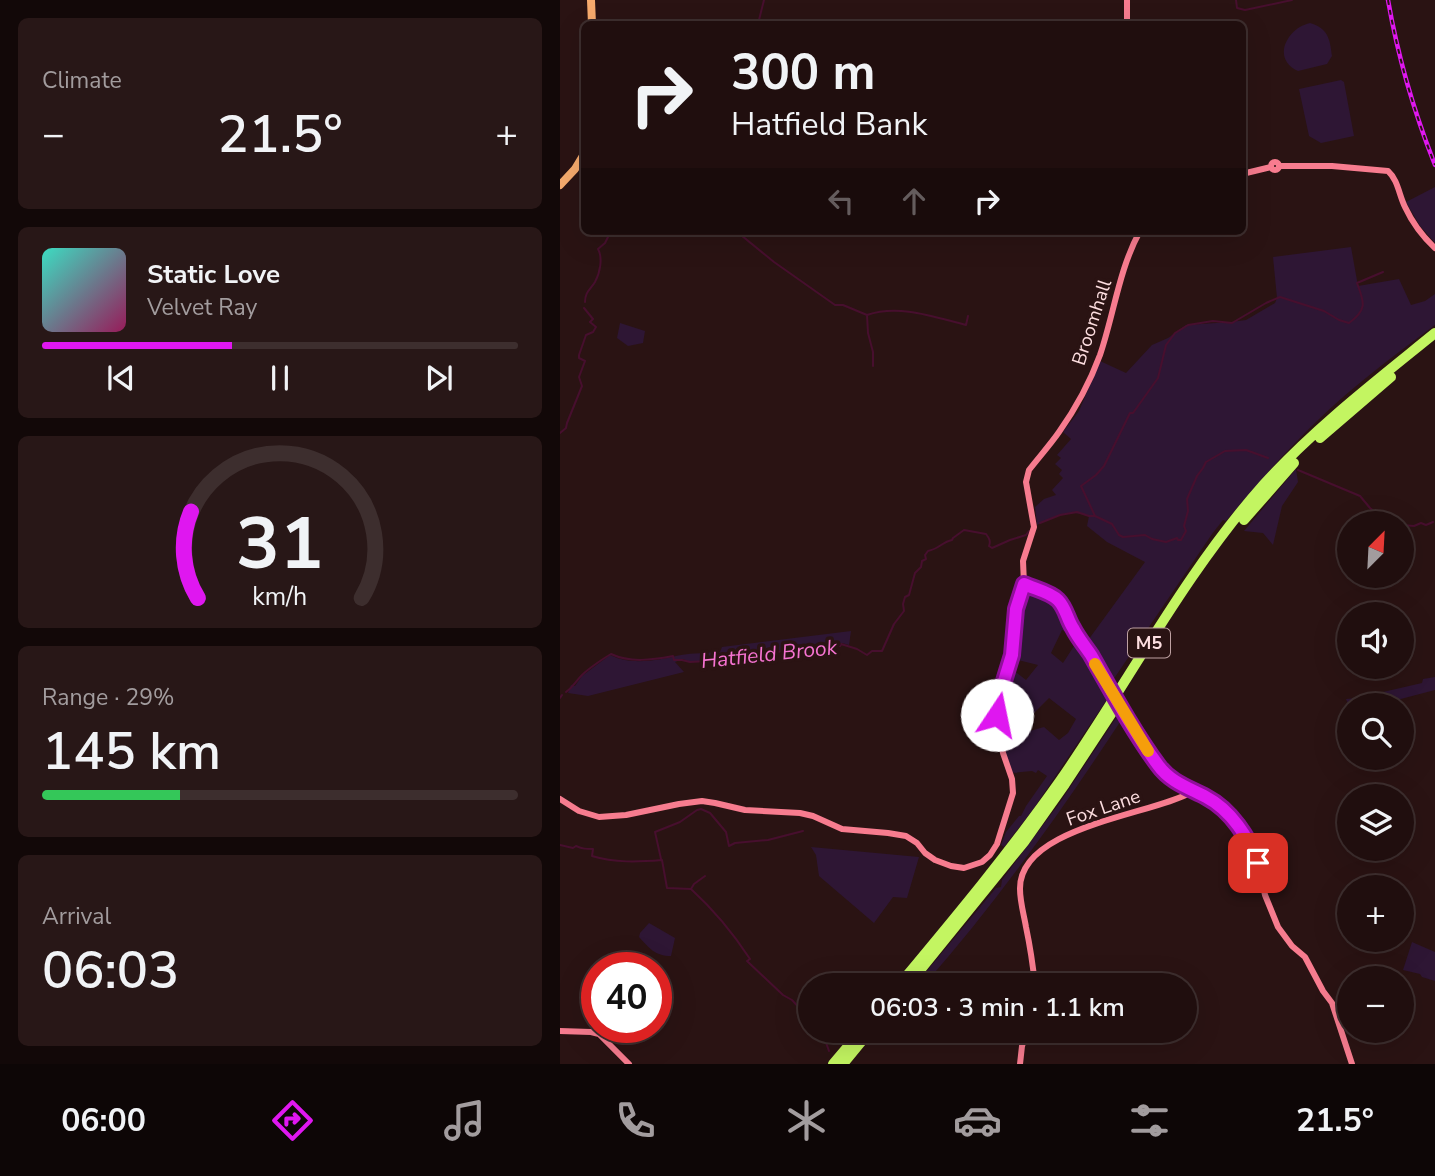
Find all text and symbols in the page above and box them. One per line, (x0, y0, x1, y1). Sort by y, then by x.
text: 300 m (731, 39, 875, 106)
icon: right (616, 49, 707, 140)
text: Climate (42, 65, 122, 96)
text: 21.5° (217, 99, 343, 170)
text: Hatfield Bank (731, 103, 927, 146)
text: − (42, 109, 65, 160)
text: + (495, 109, 518, 160)
icon: left (822, 182, 860, 220)
icon: ahead (895, 182, 933, 220)
icon: right (968, 182, 1006, 220)
text: Static Love (147, 257, 280, 292)
street label: Broomhall (1066, 276, 1118, 369)
text: Velvet Ray (147, 292, 257, 323)
icon: previous (102, 359, 140, 397)
icon: pause (261, 359, 299, 397)
icon: next (420, 359, 458, 397)
text: 31 (236, 494, 324, 594)
north arrow (1337, 511, 1414, 588)
map controls (1337, 511, 1414, 1043)
text: km/h (252, 580, 308, 614)
button: sound (1337, 602, 1414, 679)
road number: M5 (1128, 628, 1170, 658)
water label: Hatfield Brook (700, 633, 839, 675)
position arrow (960, 678, 1034, 752)
text: Range · 29% (42, 682, 174, 713)
button: search (1337, 693, 1414, 770)
text: 145 km (42, 716, 221, 787)
street label: Fox Lane (1063, 783, 1144, 833)
button: layers (1337, 784, 1414, 861)
pin (1228, 833, 1288, 893)
icon: arrive (1239, 844, 1277, 882)
button: + (1337, 875, 1414, 952)
text: Arrival (42, 901, 111, 932)
text: 06:03 (42, 935, 179, 1006)
speed limit sign: 40 (581, 952, 672, 1043)
button: − (1337, 966, 1414, 1043)
text: 06:03 · 3 min · 1.1 km (870, 990, 1125, 1025)
icon: directions (268, 1096, 317, 1145)
icon: music (440, 1096, 489, 1145)
icon: phone (611, 1096, 660, 1145)
icon: climate (782, 1096, 831, 1145)
icon: car (953, 1096, 1002, 1145)
icon: filters (1125, 1096, 1174, 1145)
text: 06:00 (61, 1099, 146, 1142)
text: 21.5° (1296, 1099, 1374, 1142)

